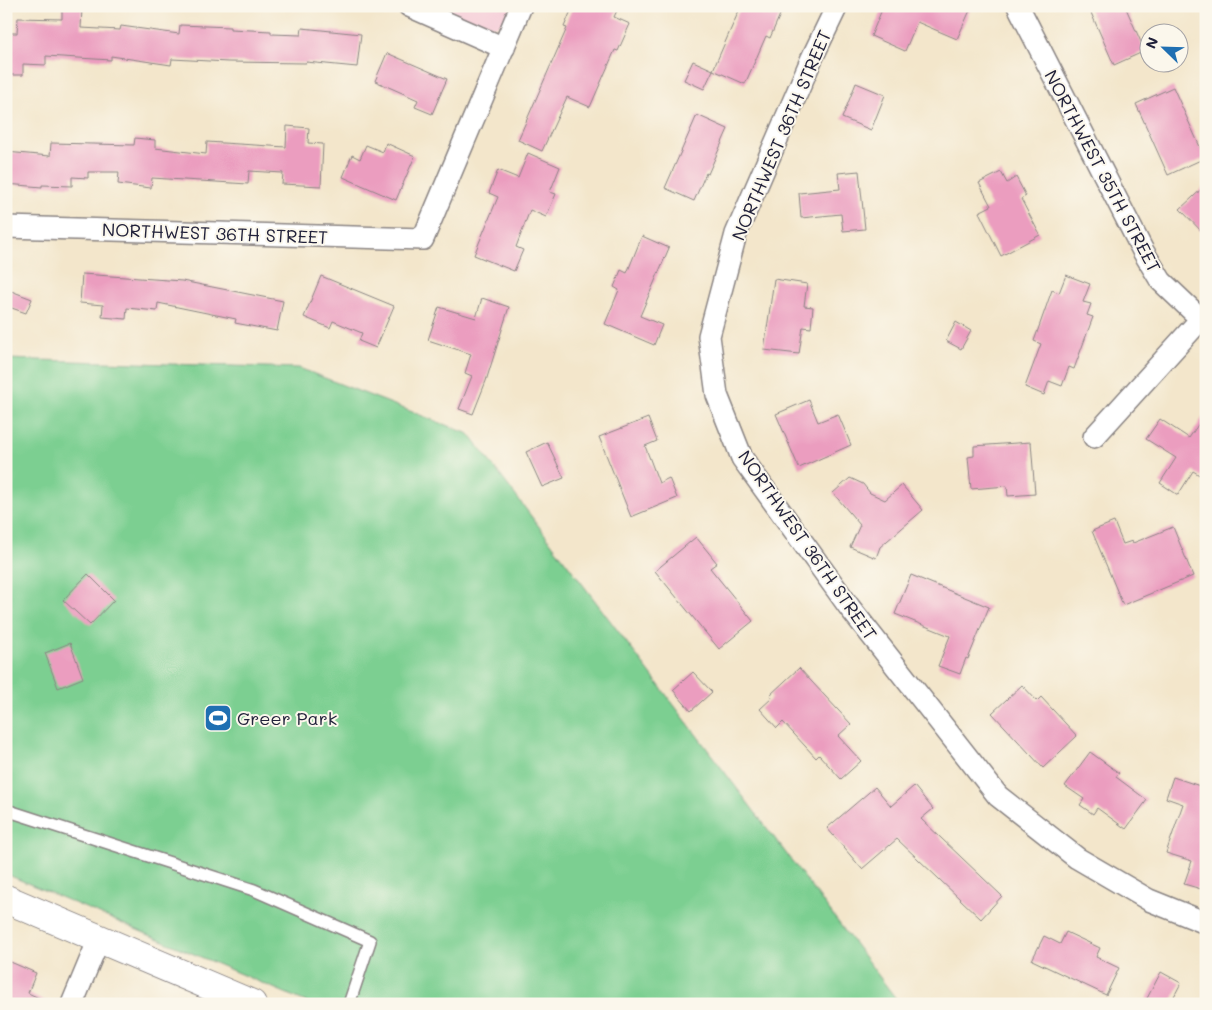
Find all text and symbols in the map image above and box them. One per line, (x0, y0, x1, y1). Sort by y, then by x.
north arrow (1140, 22, 1190, 72)
street label: NORTHWEST 36TH STREET (726, 26, 836, 244)
text: N (1141, 34, 1162, 51)
street label: NORTHWEST 35TH STREET (1039, 66, 1167, 276)
street label: NORTHWEST 36TH STREET (101, 217, 329, 249)
street label: NORTHWEST 36TH STREET (733, 445, 883, 645)
sports icon: Greer Park (203, 703, 233, 733)
place label: Greer Park (237, 706, 337, 730)

